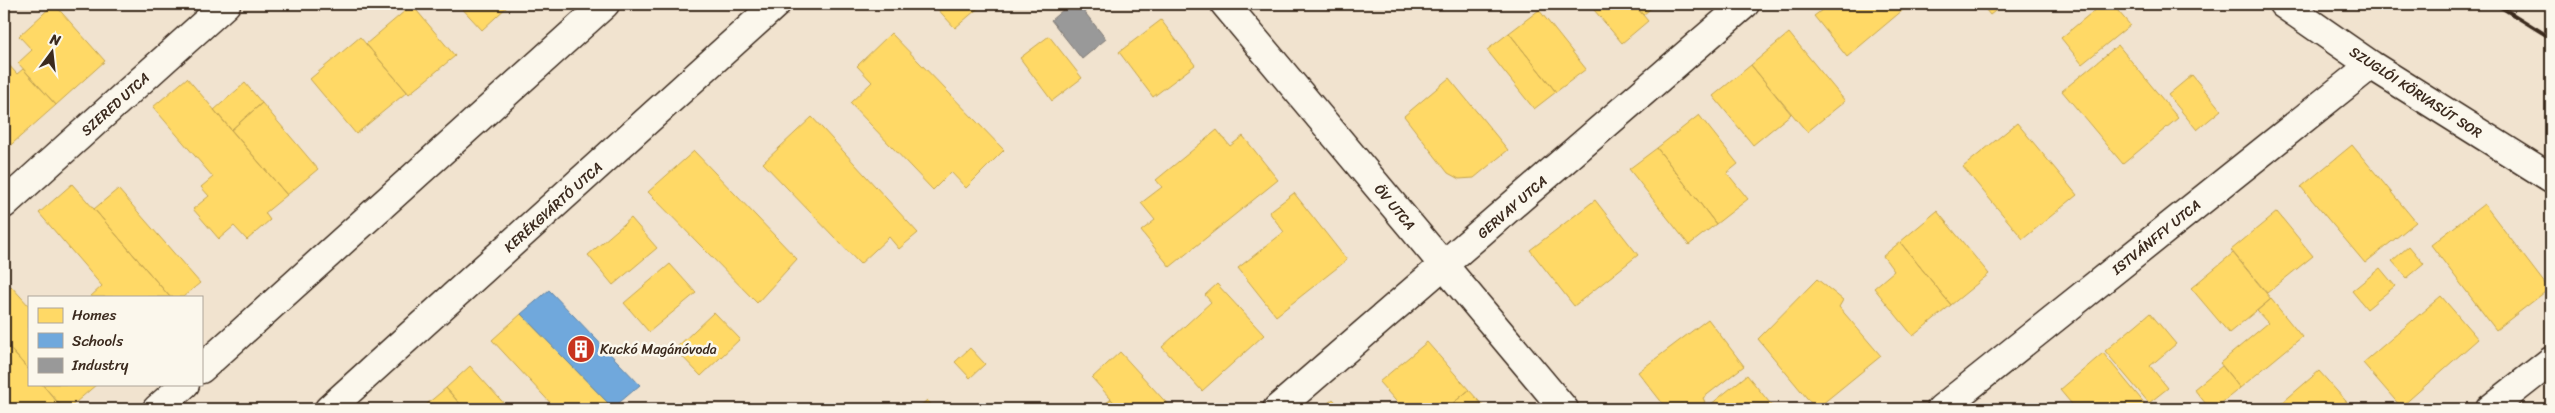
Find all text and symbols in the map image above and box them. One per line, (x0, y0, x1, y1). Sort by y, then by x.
text: N (46, 26, 63, 53)
north arrow (28, 28, 78, 78)
street label: SZUGLÓI KÖRVASÚT SOR (2344, 40, 2488, 145)
street label: SZERED UTCA (75, 66, 156, 142)
street label: KERÉKGYÁRTÓ UTCA (498, 156, 609, 259)
street label: GERVAY UTCA (1471, 169, 1553, 245)
street label: ÖV UTCA (1368, 178, 1422, 236)
street label: ISTVÁNFFY UTCA (2105, 193, 2207, 282)
legend (28, 296, 202, 386)
text: Homes (72, 302, 116, 328)
text: Schools (72, 328, 123, 354)
building icon: Kuckó Magánóvoda (566, 334, 596, 364)
place label: Kuckó Magánóvoda (600, 337, 717, 362)
text: Industry (71, 352, 129, 378)

